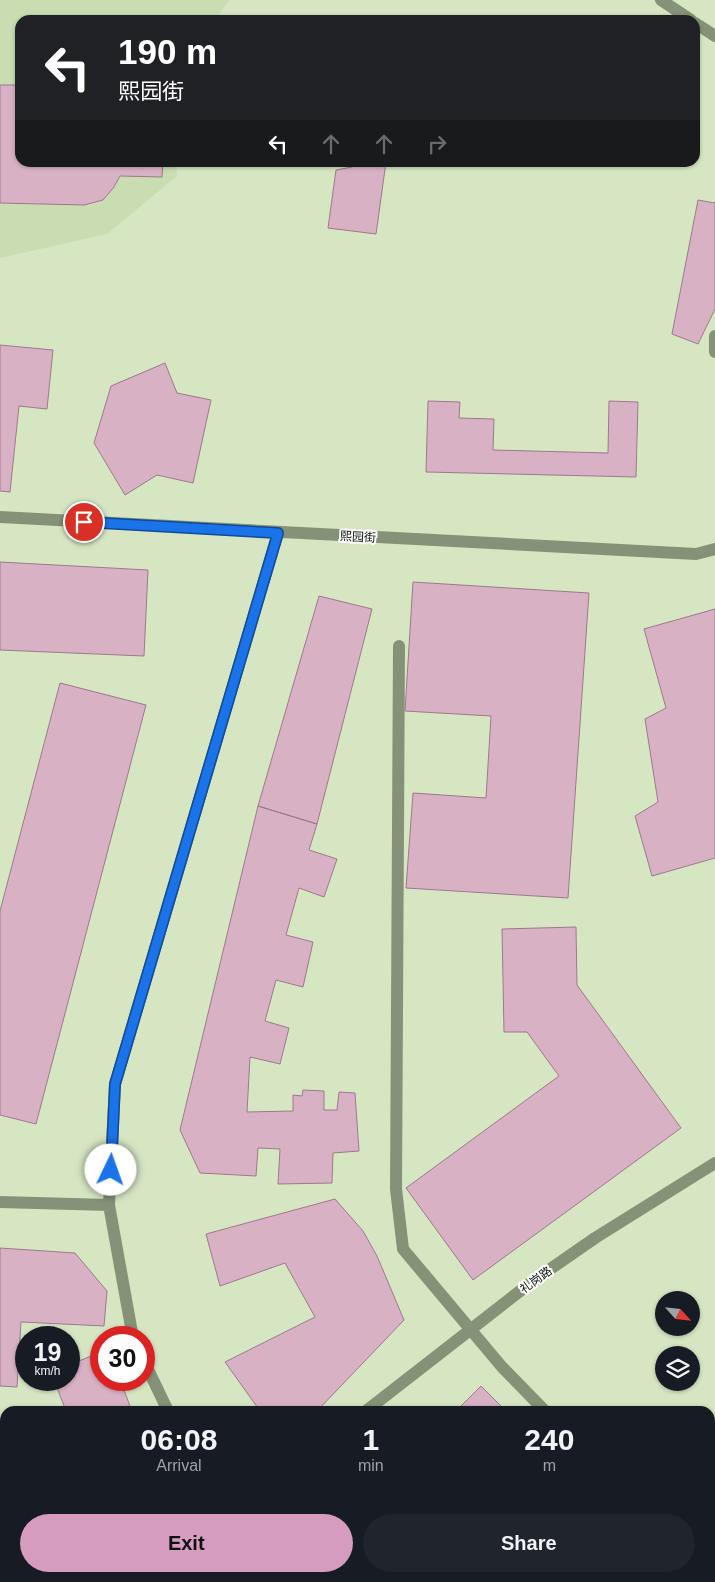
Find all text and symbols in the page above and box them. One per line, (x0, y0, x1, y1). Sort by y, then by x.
text: 190 m (118, 32, 217, 71)
icon: left (35, 35, 100, 100)
text: 熙园街 (118, 79, 184, 104)
icon: left (264, 130, 292, 158)
icon: ahead (317, 130, 345, 158)
icon: ahead (370, 130, 398, 158)
icon: right (423, 130, 451, 158)
pin (63, 501, 105, 543)
icon: arrive (70, 508, 98, 536)
street label: 熙园街 (340, 529, 376, 545)
position arrow (84, 1143, 136, 1195)
street label: 礼岗路 (517, 1264, 555, 1296)
north arrow (655, 1291, 700, 1336)
map controls (655, 1291, 700, 1391)
speed limit sign: 30 (90, 1326, 155, 1391)
text: 19 (34, 1338, 61, 1366)
button: layers (655, 1346, 700, 1391)
text: km/h (34, 1364, 61, 1378)
text: 06:08 (141, 1423, 217, 1456)
text: 1 (362, 1423, 379, 1456)
text: 240 (524, 1423, 574, 1456)
text: Arrival (156, 1457, 202, 1474)
text: min (358, 1457, 384, 1474)
text: m (543, 1457, 556, 1474)
button: Exit (20, 1514, 353, 1572)
button: Share (363, 1514, 695, 1572)

